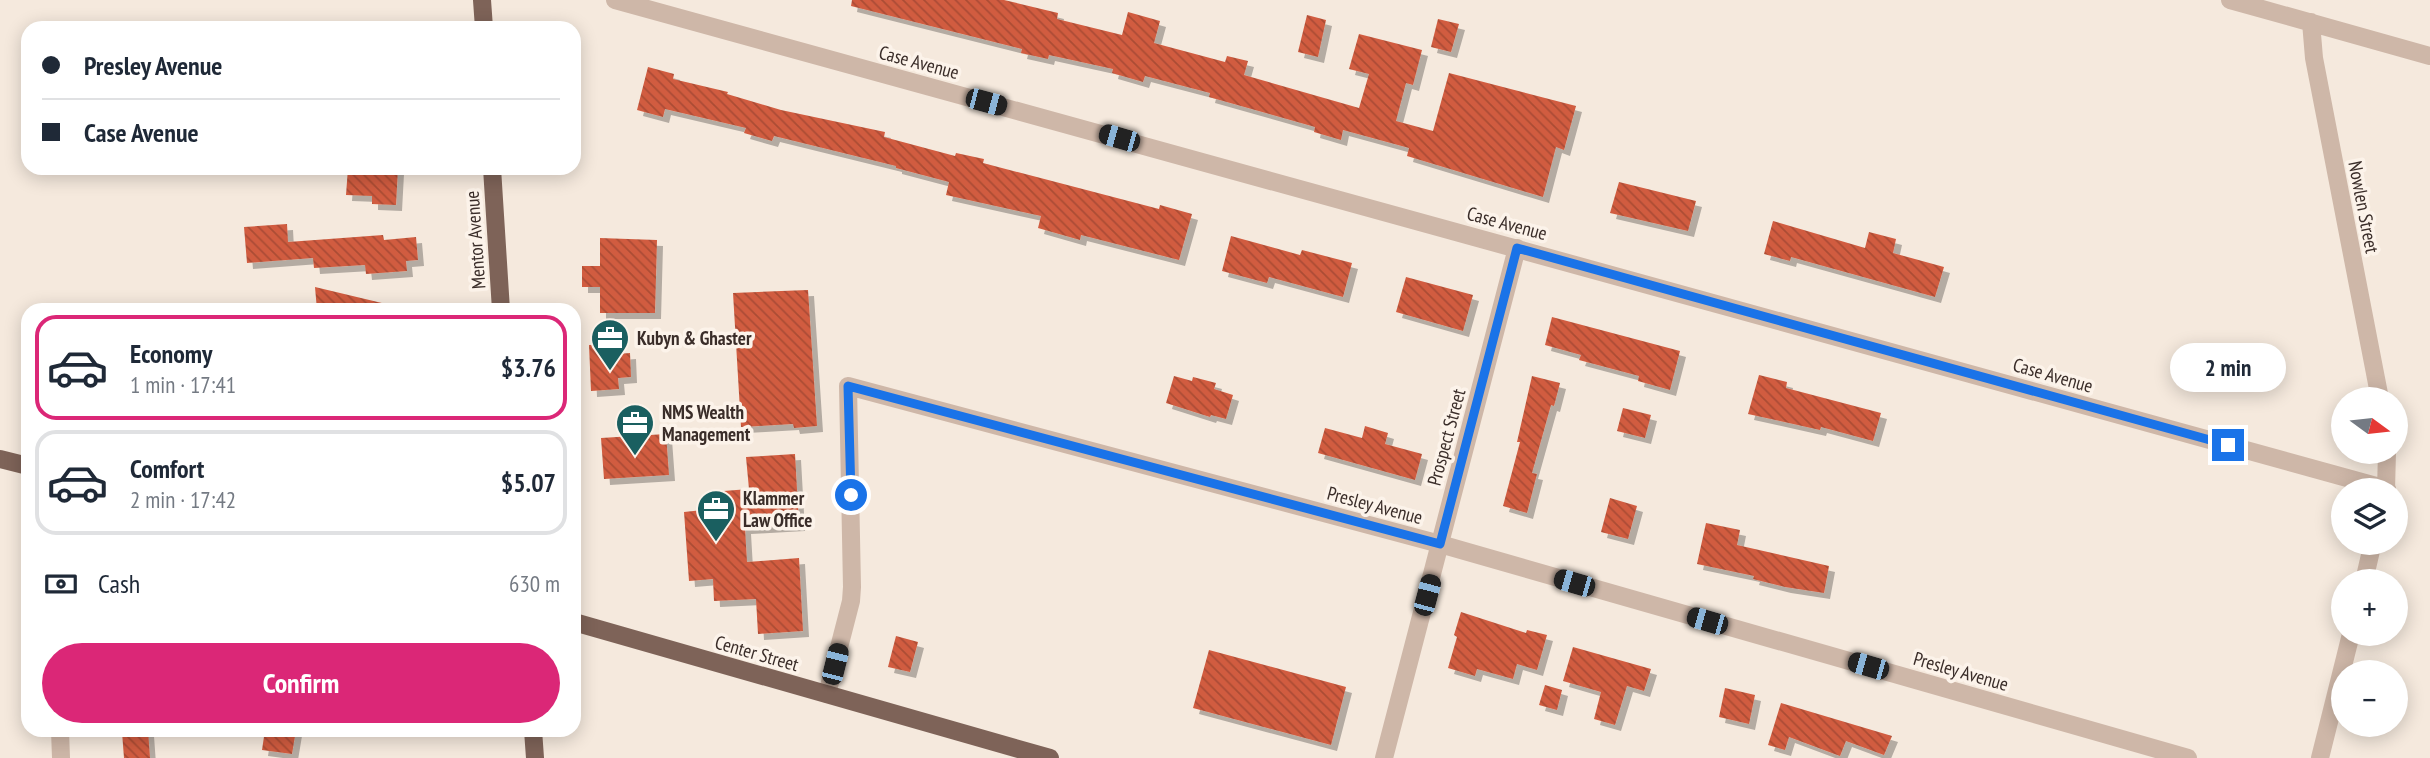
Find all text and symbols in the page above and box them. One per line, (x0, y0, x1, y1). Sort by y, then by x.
street label: Case Avenue (876, 40, 962, 84)
text: Presley Avenue (84, 49, 222, 82)
car (963, 86, 1010, 118)
text: Case Avenue (84, 116, 199, 149)
car (1096, 122, 1143, 154)
street label: Nowlen Street (2343, 159, 2385, 256)
street label: Mentor Avenue (460, 190, 490, 290)
street label: Case Avenue (1464, 201, 1550, 245)
office icon: Kubyn & Ghaster (589, 317, 631, 372)
place label: Kubyn & Ghaster (637, 326, 752, 350)
icon: car (46, 336, 109, 399)
text: Economy (130, 337, 212, 370)
callout: 2 min (2170, 344, 2286, 392)
text: $3.76 (501, 351, 556, 384)
street label: Case Avenue (2010, 352, 2096, 398)
text: 2 min (2205, 353, 2251, 382)
text: 1 min · 17:41 (130, 370, 236, 399)
street label: Prospect Street (1422, 385, 1471, 488)
north arrow (2331, 387, 2408, 464)
map controls (2331, 387, 2408, 737)
place label: NMS Wealth Management (662, 400, 751, 446)
office icon: NMS Wealth Management (614, 402, 656, 457)
route end (2212, 429, 2244, 461)
icon: car (46, 451, 109, 514)
text: Comfort (130, 452, 204, 485)
text: $5.07 (501, 466, 556, 499)
button: layers (2331, 478, 2408, 555)
route start (835, 479, 867, 511)
street label: Presley Avenue (1325, 481, 1425, 529)
text: 2 min · 17:42 (130, 485, 236, 514)
place label: Klammer Law Office (743, 486, 812, 532)
office icon: Klammer Law Office (695, 488, 737, 543)
icon: cash (42, 565, 80, 603)
text: Cash (98, 567, 140, 600)
car (1551, 567, 1598, 599)
text: 630 m (509, 569, 560, 598)
button: + (2331, 569, 2408, 646)
car (1412, 572, 1443, 618)
car (1684, 605, 1731, 637)
street label: Center Street (712, 630, 802, 677)
car (820, 641, 851, 687)
button: Confirm (42, 643, 560, 723)
street label: Presley Avenue (1911, 646, 2011, 696)
car (1845, 650, 1892, 682)
button: − (2331, 660, 2408, 737)

